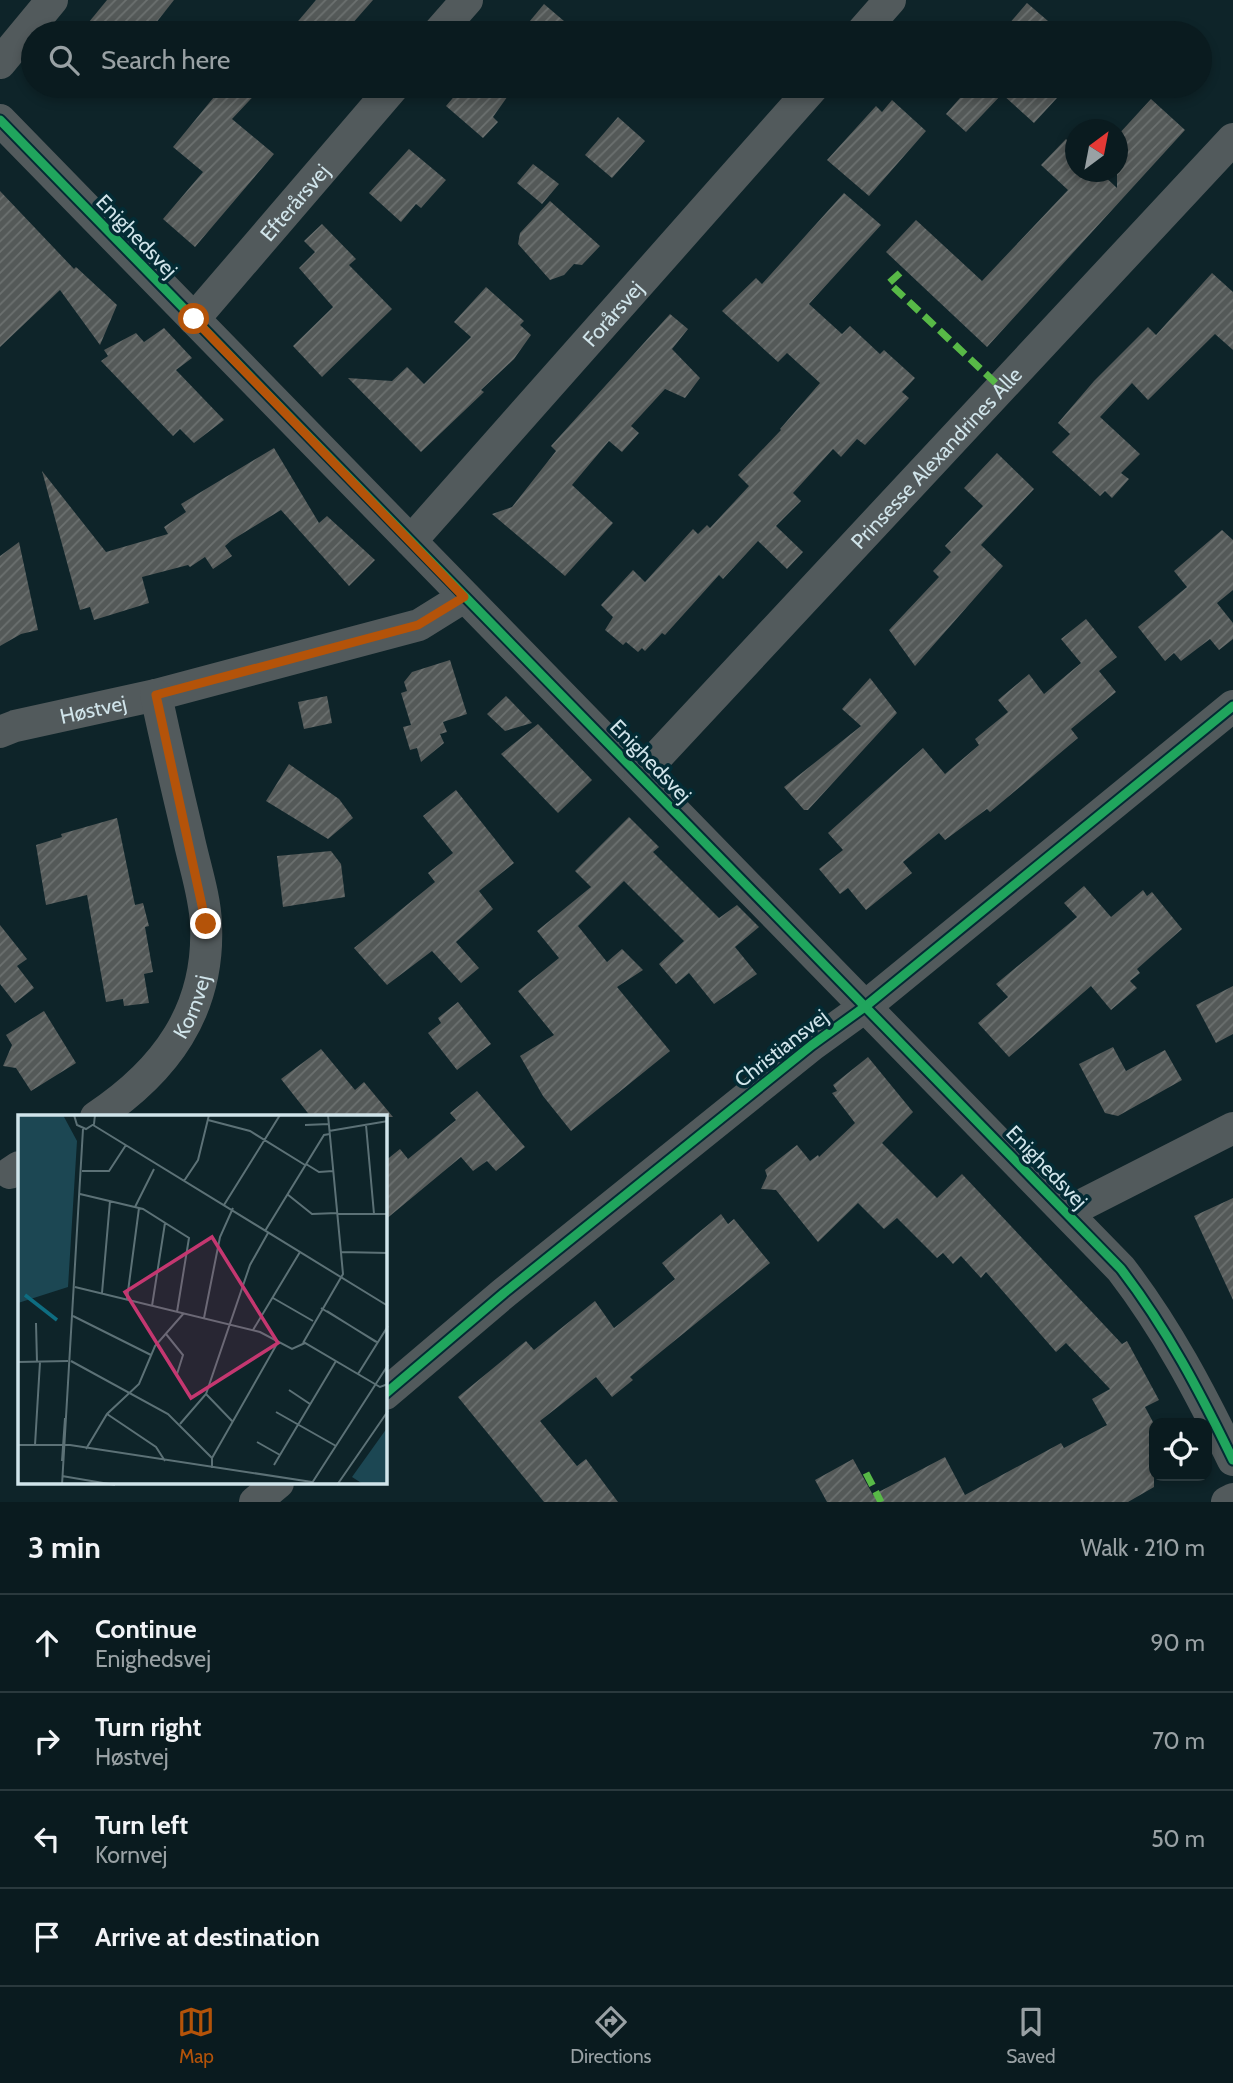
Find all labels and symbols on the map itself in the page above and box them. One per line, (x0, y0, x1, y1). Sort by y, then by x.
north arrow (1065, 119, 1128, 182)
street label: Efterårsvej (254, 159, 335, 246)
street label: Enighedsvej (90, 189, 183, 283)
street label: Forårsvej (577, 276, 649, 351)
route start (178, 303, 209, 334)
street label: Prinsesse Alexandrines Alle (845, 361, 1027, 554)
street label: Høstvej (57, 689, 129, 728)
street label: Enighedsvej (604, 714, 697, 808)
route end (190, 908, 221, 939)
street label: Kornvej (167, 973, 216, 1043)
street label: Christiansvej (729, 1004, 833, 1093)
inset map (18, 1115, 387, 1484)
street label: Enighedsvej (1000, 1120, 1093, 1214)

